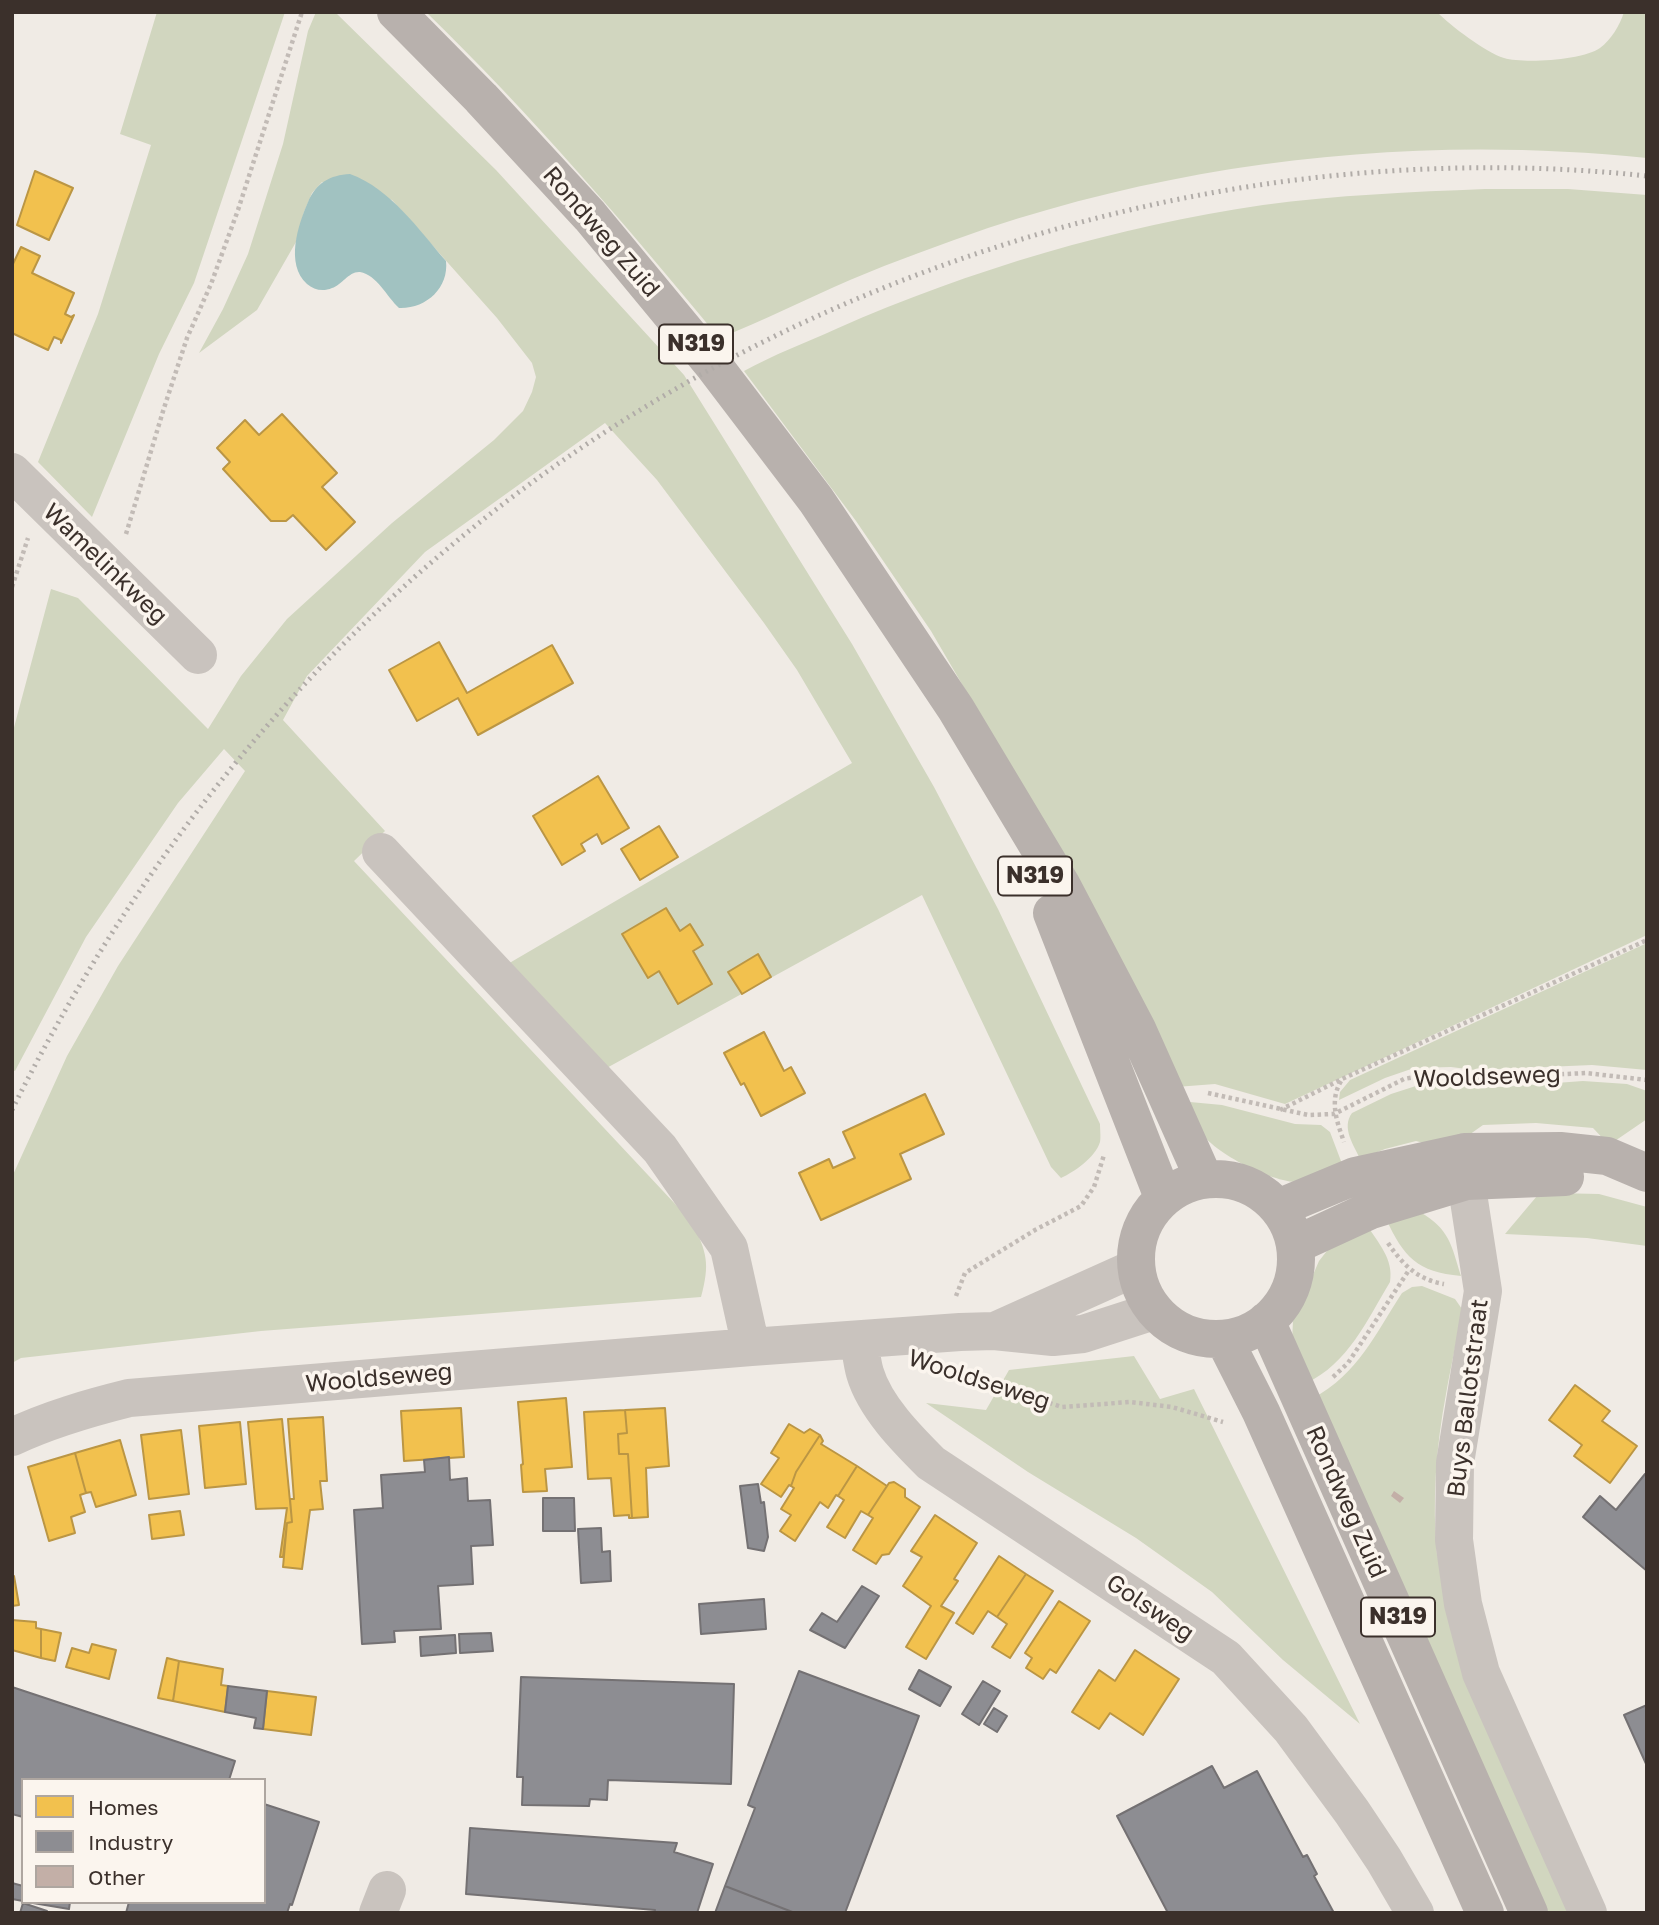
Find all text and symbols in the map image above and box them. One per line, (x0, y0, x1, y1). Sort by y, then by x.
street label: Rondweg Zuid (536, 161, 666, 303)
road number: N319 (659, 324, 733, 364)
street label: Wamelinkweg (37, 498, 173, 630)
road number: N319 (998, 856, 1072, 896)
street label: Wooldseweg (1413, 1060, 1561, 1094)
street label: Buys Ballotstraat (1442, 1297, 1494, 1499)
street label: Wooldseweg (904, 1344, 1054, 1416)
street label: Wooldseweg (304, 1357, 454, 1399)
street label: Rondweg Zuid (1300, 1421, 1392, 1583)
street label: Golsweg (1101, 1568, 1199, 1648)
road number: N319 (1361, 1598, 1435, 1636)
legend (21, 1778, 266, 1904)
text: Homes (88, 1794, 158, 1820)
text: Industry (88, 1829, 173, 1855)
text: Other (88, 1864, 145, 1890)

